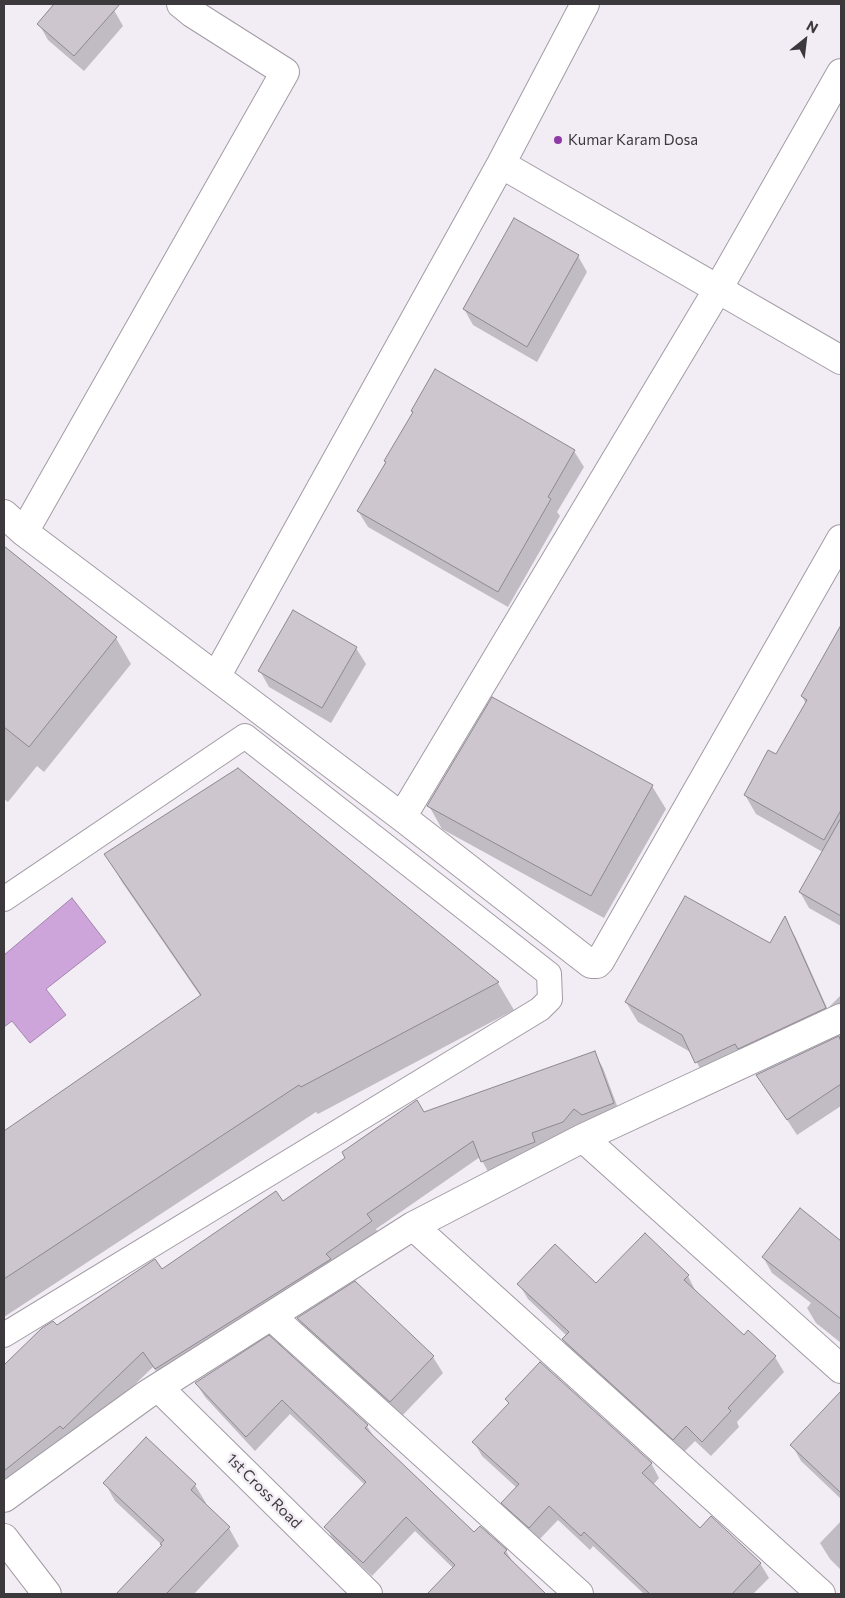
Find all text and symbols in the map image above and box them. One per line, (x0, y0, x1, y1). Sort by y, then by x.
north arrow (780, 15, 830, 65)
text: N (804, 16, 821, 36)
place label: Kumar Karam Dosa (568, 131, 698, 149)
marker: Kumar Karam Dosa (552, 134, 564, 146)
street label: 1st Cross Road (223, 1450, 305, 1532)

